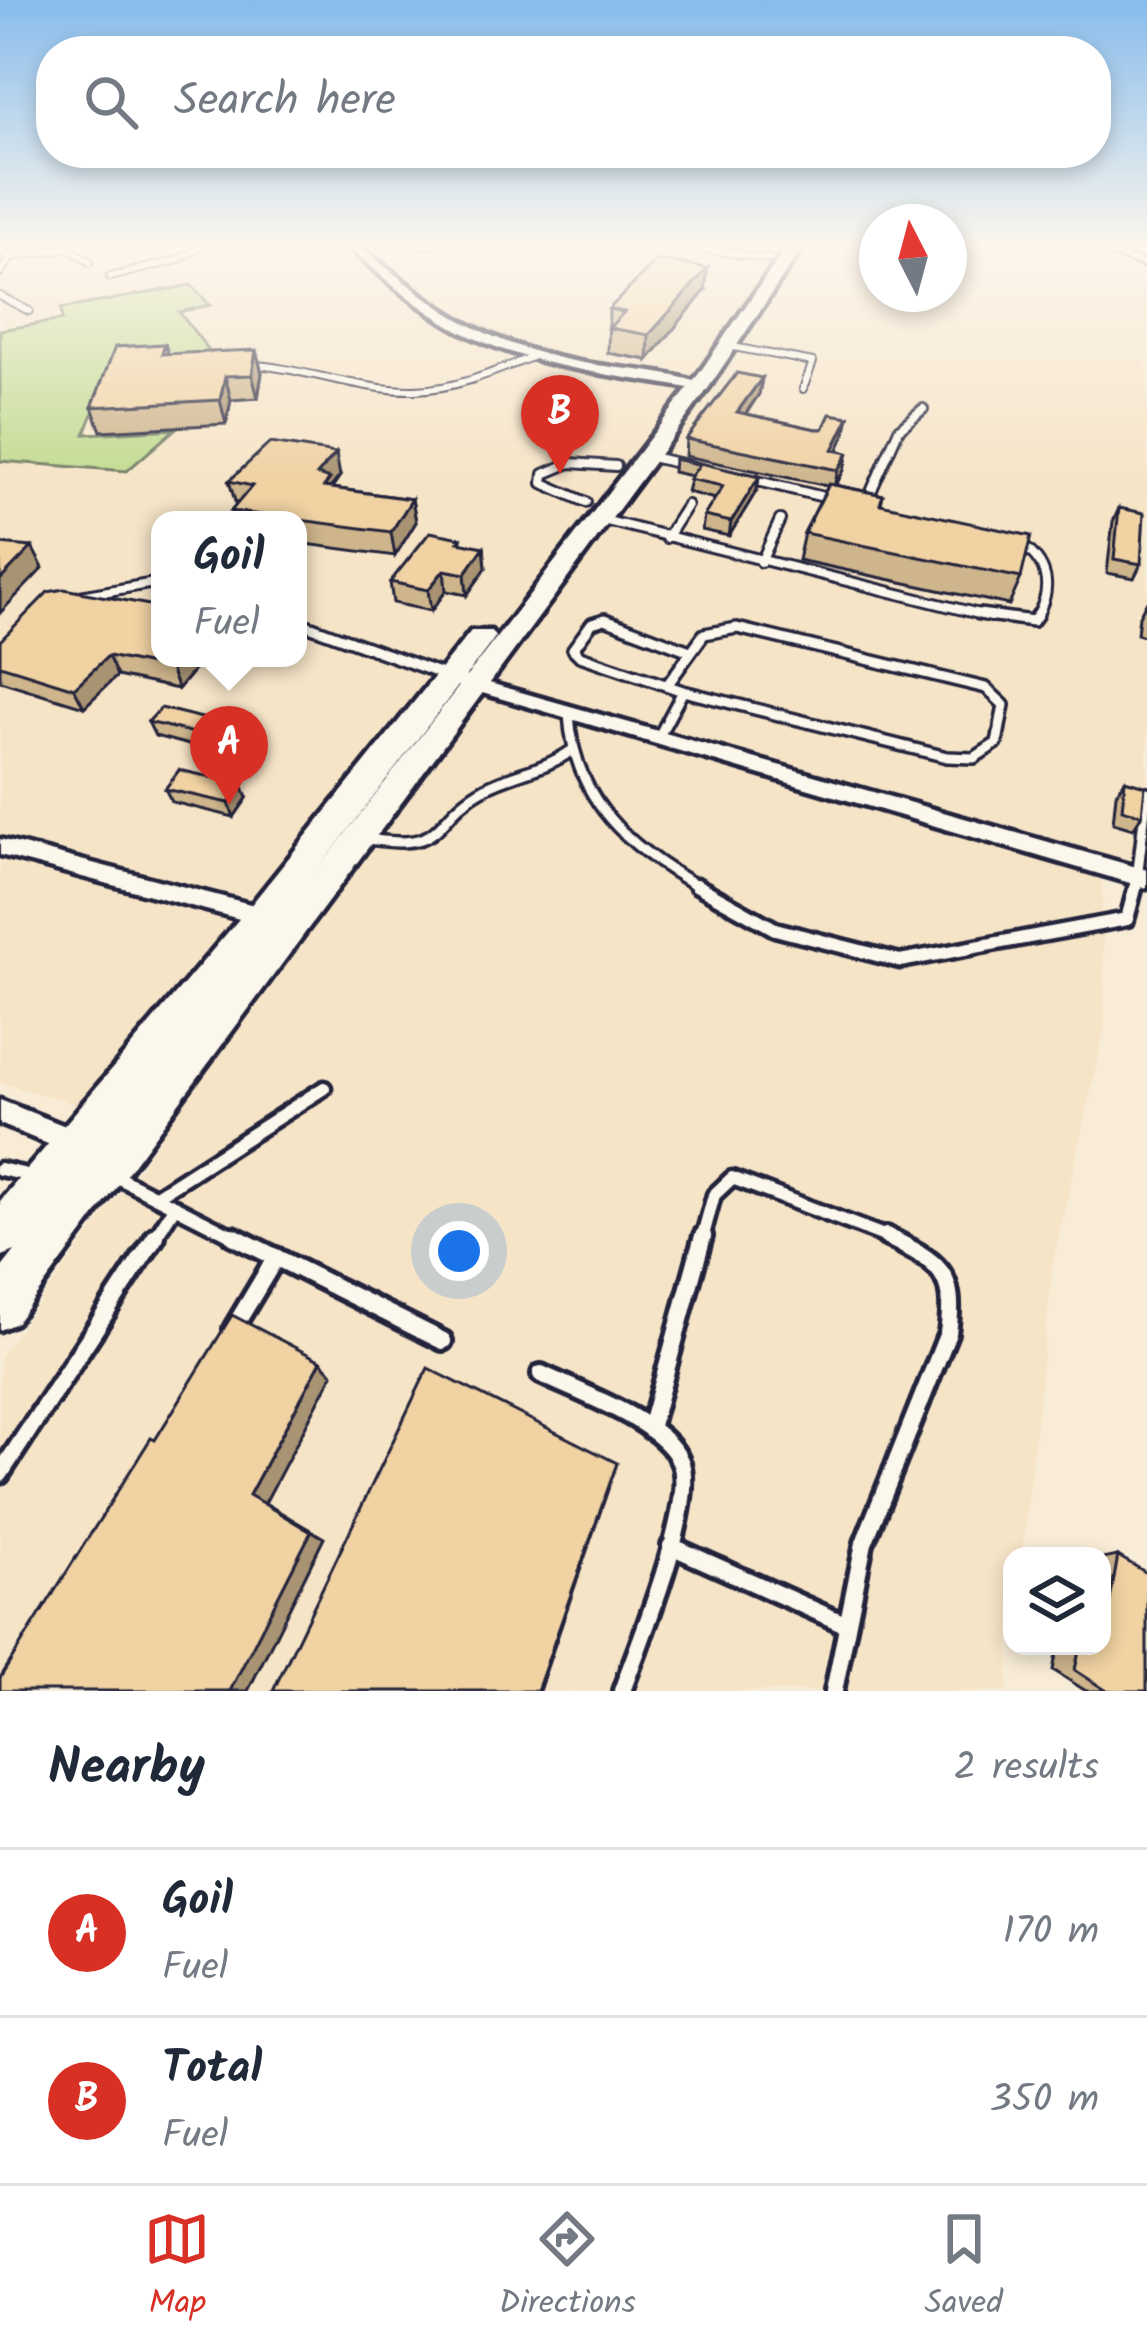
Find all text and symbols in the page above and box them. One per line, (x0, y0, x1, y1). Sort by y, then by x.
search box (36, 36, 1111, 168)
text: Search here (174, 66, 396, 138)
icon: search (78, 69, 144, 135)
north arrow (859, 204, 967, 312)
pin: B (521, 375, 599, 474)
popup (151, 511, 307, 667)
text: Goil (193, 522, 265, 594)
text: Fuel (193, 594, 260, 656)
pin: A (190, 706, 268, 805)
your location (429, 1221, 489, 1281)
map controls (1003, 1547, 1111, 1655)
button: layers (1003, 1547, 1111, 1655)
text: Nearby (48, 1729, 205, 1810)
text: 2 results (954, 1738, 1099, 1800)
text: Goil (162, 1866, 233, 1938)
text: A (75, 1902, 99, 1964)
text: 170 m (1003, 1902, 1099, 1964)
text: Fuel (162, 1938, 228, 2000)
text: Total (162, 2034, 262, 2106)
text: B (75, 2070, 99, 2132)
text: 350 m (990, 2070, 1099, 2132)
text: Fuel (162, 2106, 228, 2168)
tab: Map (144, 2206, 210, 2331)
tab: Directions (499, 2206, 636, 2331)
tab: Saved (924, 2206, 1003, 2331)

